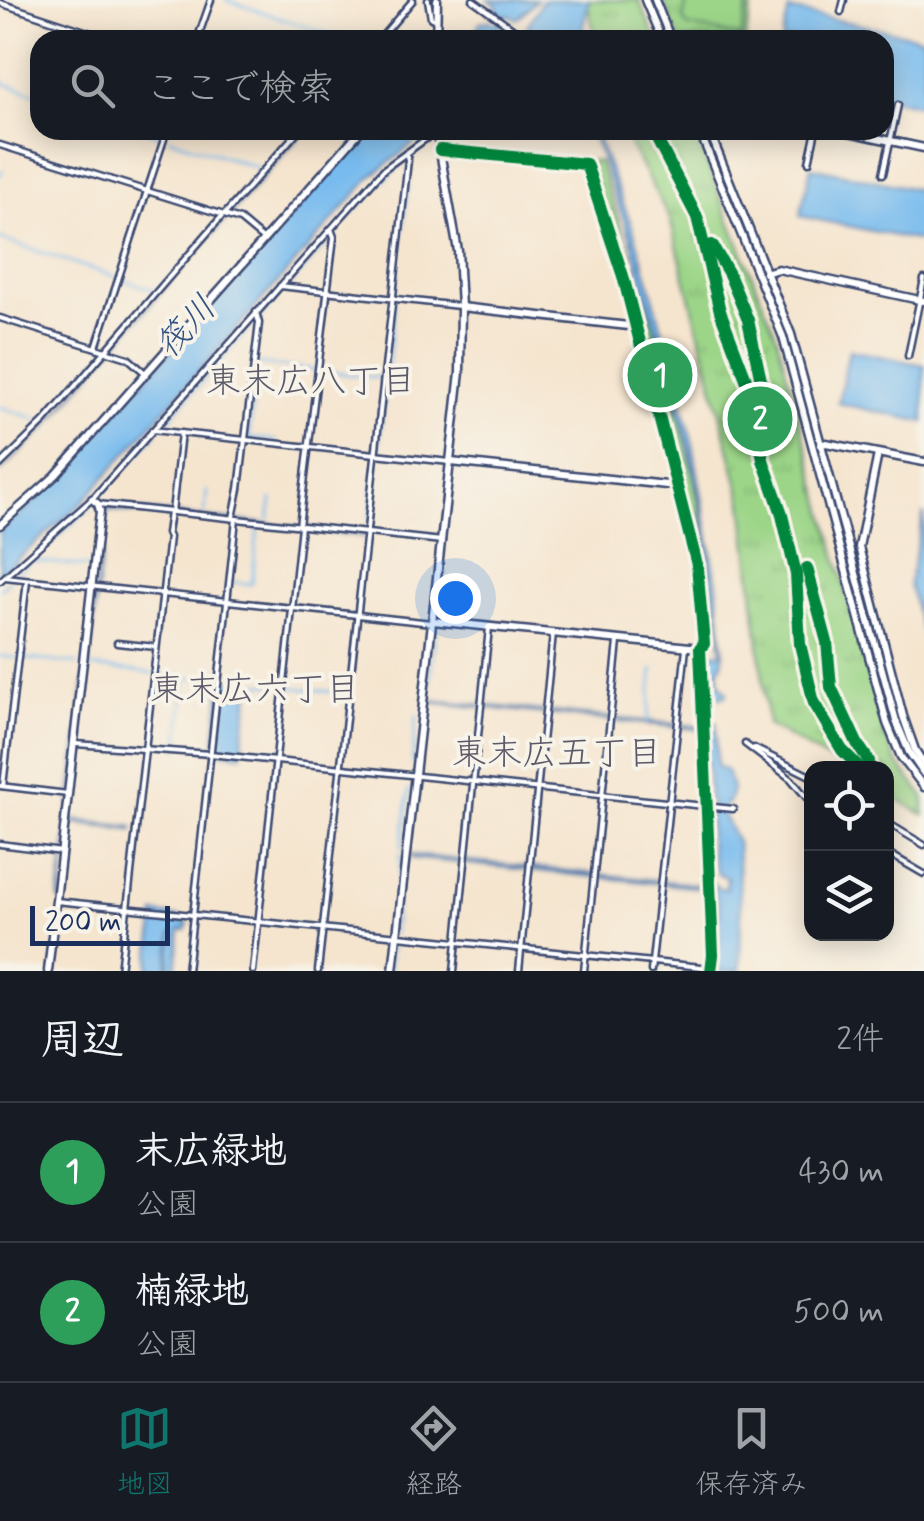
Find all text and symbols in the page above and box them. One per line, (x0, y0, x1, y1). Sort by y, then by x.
search box (30, 30, 894, 140)
icon: search (65, 58, 120, 113)
text: ここで検索 (145, 65, 335, 114)
water label: 筏川 (146, 286, 227, 369)
pin: 1 (628, 338, 692, 412)
district label: 東末広八丁目 (206, 359, 416, 405)
pin: 2 (728, 382, 792, 456)
your location (430, 573, 481, 624)
district label: 東末広六丁目 (150, 667, 360, 713)
district label: 東末広五丁目 (452, 731, 662, 777)
map controls (804, 761, 894, 941)
button: locate (804, 761, 894, 851)
button: layers (804, 851, 894, 941)
scale bar (30, 901, 170, 946)
text: 200 m (45, 905, 121, 942)
text: 周辺 (40, 1014, 124, 1069)
text: 2件 (836, 1019, 884, 1061)
text: 末広緑地 (135, 1128, 287, 1177)
text: 1 (65, 1151, 80, 1193)
text: 430 m (798, 1151, 884, 1193)
text: 公園 (135, 1184, 199, 1226)
text: 楠緑地 (135, 1268, 249, 1317)
text: 2 (65, 1291, 80, 1333)
text: 500 m (793, 1291, 884, 1333)
text: 公園 (135, 1324, 199, 1366)
tab: 地図 (117, 1401, 173, 1504)
tab: 経路 (406, 1401, 462, 1504)
tab: 保存済み (695, 1401, 807, 1504)

